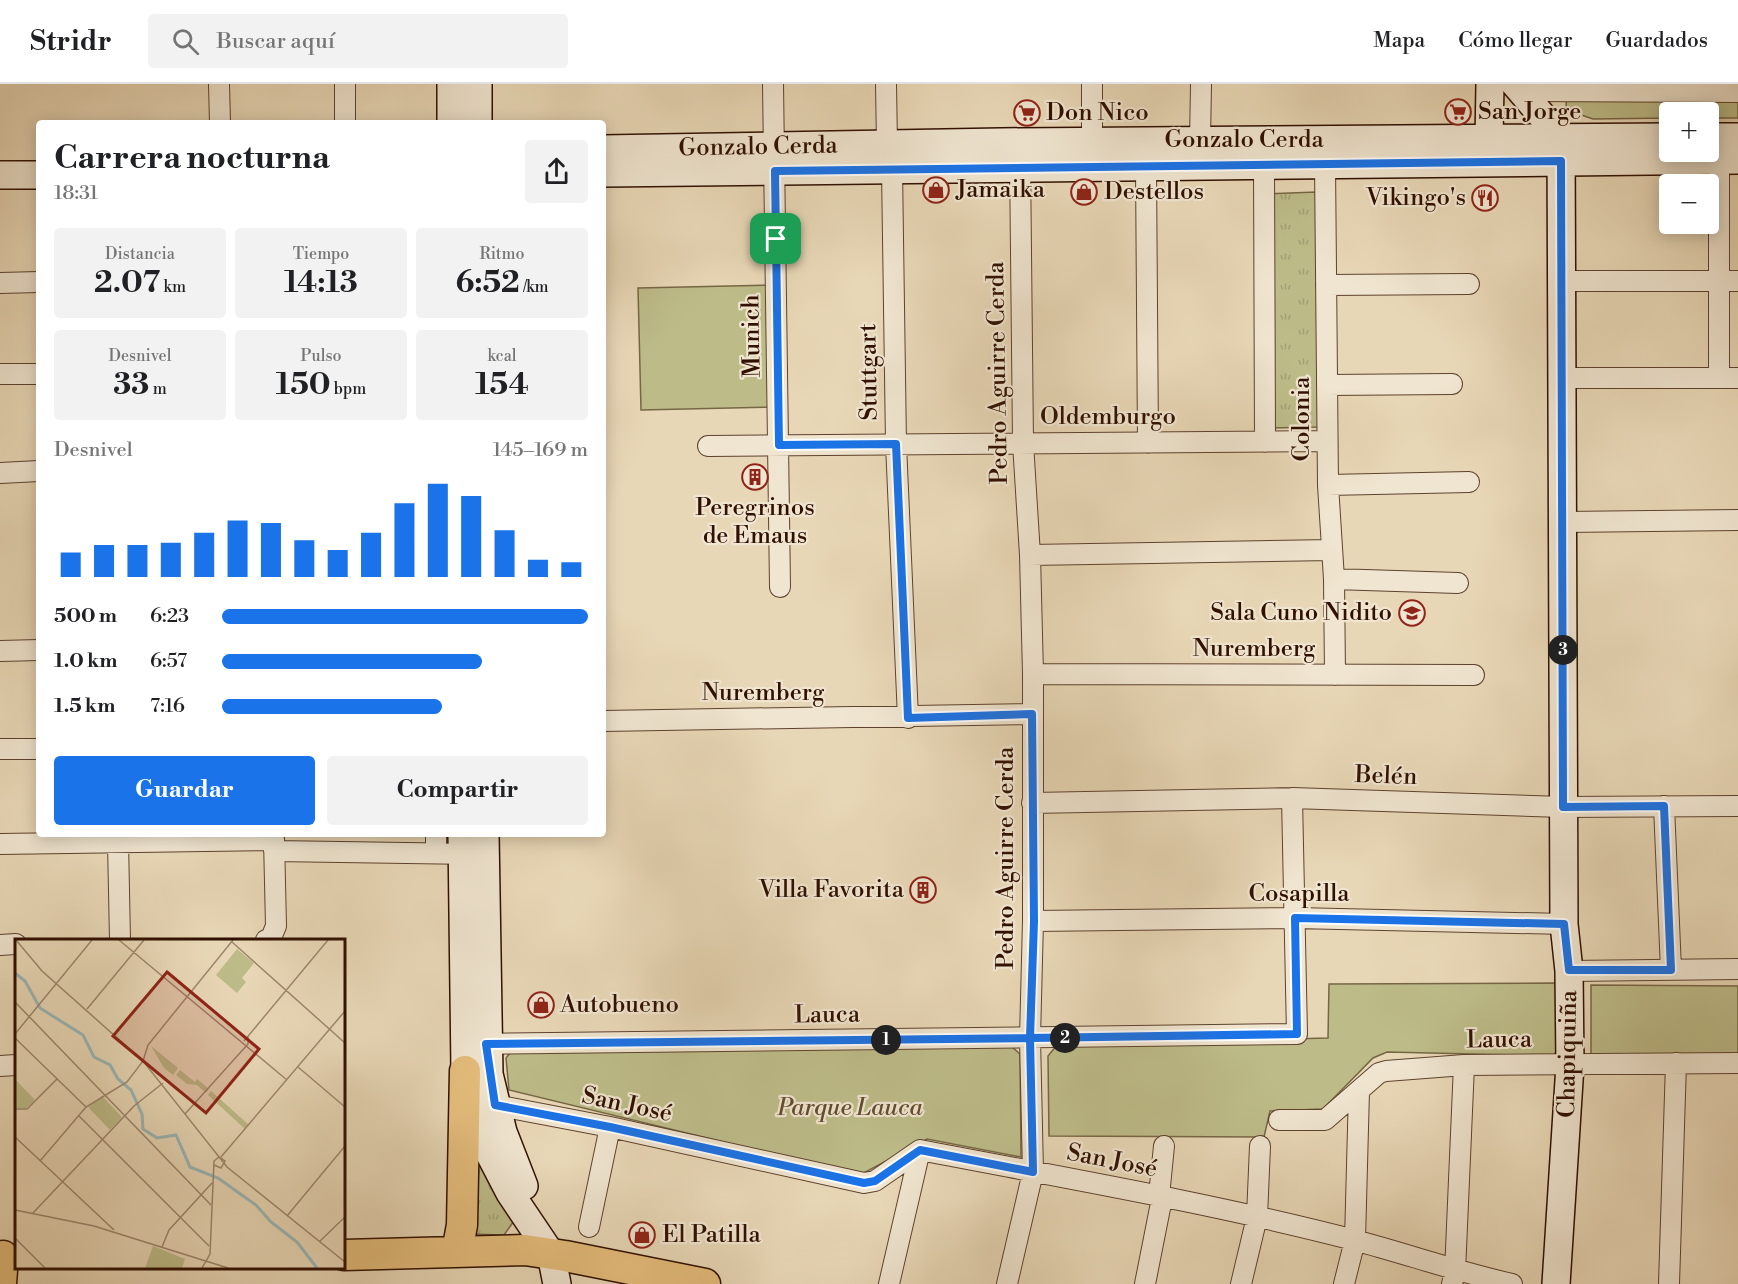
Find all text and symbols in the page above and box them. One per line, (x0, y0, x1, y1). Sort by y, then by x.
search box (148, 14, 568, 68)
text: Stridr (30, 24, 112, 59)
icon: search (169, 25, 202, 58)
text: Buscar aquí (217, 28, 335, 55)
text: Mapa (1373, 28, 1425, 54)
text: Cómo llegar (1458, 28, 1573, 54)
text: Guardados (1606, 28, 1708, 54)
supermarket icon: San Jorge (1443, 97, 1473, 127)
place label: San Jorge (1478, 97, 1581, 127)
supermarket icon: Don Nico (1012, 98, 1042, 128)
place label: Don Nico (1046, 98, 1149, 128)
map controls (1659, 102, 1719, 234)
button: + (1659, 102, 1719, 162)
street label: Gonzalo Cerda (1164, 125, 1324, 155)
street label: Gonzalo Cerda (678, 131, 839, 163)
text: Carrera nocturna (54, 138, 330, 179)
button: share (525, 140, 588, 203)
button: − (1659, 174, 1719, 234)
shop icon: Jamaika (921, 175, 951, 205)
place label: Jamaika (955, 175, 1046, 205)
shop icon: Destellos (1069, 177, 1099, 207)
place label: Destellos (1104, 177, 1204, 207)
text: 18:31 (54, 181, 98, 206)
place label: Vikingo's (1365, 183, 1466, 213)
restaurant icon: Vikingo's (1470, 183, 1500, 213)
pin (750, 213, 801, 264)
icon: arrive (759, 222, 792, 255)
text: Distancia (105, 244, 175, 264)
text: Tiempo (293, 244, 349, 264)
text: Ritmo (480, 244, 524, 264)
street label: Pedro Aguirre Cerda (981, 260, 1015, 485)
text: 2.07 (94, 264, 160, 302)
text: 14:13 (284, 264, 358, 302)
text: 6:52 (455, 264, 520, 302)
text: km (160, 277, 186, 297)
text: /km (520, 277, 549, 297)
street label: Munich (736, 294, 768, 378)
street label: Stuttgart (853, 323, 885, 421)
text: Desnivel (109, 346, 171, 366)
text: Pulso (301, 346, 341, 366)
text: kcal (487, 346, 517, 366)
text: 33 (113, 366, 149, 404)
text: 150 (276, 366, 331, 404)
text: 154 (475, 366, 529, 404)
street label: Colonia (1287, 376, 1317, 461)
text: m (149, 379, 167, 399)
text: bpm (331, 379, 366, 399)
street label: Oldemburgo (1040, 402, 1176, 432)
text: Desnivel (54, 438, 133, 463)
text: 145–169 m (493, 438, 588, 463)
building icon: Peregrinos de Emaus (740, 462, 770, 492)
place label: Peregrinos de Emaus (695, 493, 815, 551)
place label: Sala Cuno Nidito (1210, 598, 1392, 628)
school or university icon: Sala Cuno Nidito (1397, 598, 1427, 628)
text: 500 m (54, 604, 117, 629)
text: 6:23 (150, 604, 189, 629)
street label: Nuremberg (1193, 634, 1316, 664)
pin: 3 (1548, 635, 1578, 665)
text: 3 (1558, 640, 1568, 660)
text: 1.0 km (54, 649, 118, 674)
text: 6:57 (150, 649, 187, 674)
street label: Nuremberg (702, 678, 825, 708)
text: 1.5 km (54, 694, 115, 719)
text: 7:16 (150, 694, 185, 719)
street label: Pedro Aguirre Cerda (991, 746, 1021, 969)
button: Guardar (54, 756, 315, 825)
button: Compartir (327, 756, 588, 825)
street label: Belén (1353, 760, 1418, 792)
place label: Villa Favorita (757, 875, 905, 905)
building icon: Villa Favorita (908, 875, 938, 905)
street label: Cosapilla (1249, 879, 1350, 909)
inset map (15, 939, 345, 1269)
street label: Chapiquiña (1552, 989, 1584, 1118)
shop icon: Autobueno (526, 990, 556, 1020)
place label: Autobueno (559, 990, 679, 1020)
street label: Lauca (794, 999, 861, 1031)
pin: 2 (1050, 1023, 1080, 1053)
street label: Lauca (1466, 1024, 1533, 1056)
pin: 1 (871, 1025, 901, 1055)
text: 2 (1060, 1028, 1070, 1048)
text: 1 (882, 1030, 890, 1050)
street label: San José (579, 1081, 675, 1129)
park label: Parque Lauca (776, 1093, 923, 1123)
street label: San José (1064, 1138, 1160, 1184)
shop icon: El Patilla (627, 1220, 657, 1250)
place label: El Patilla (662, 1220, 762, 1250)

